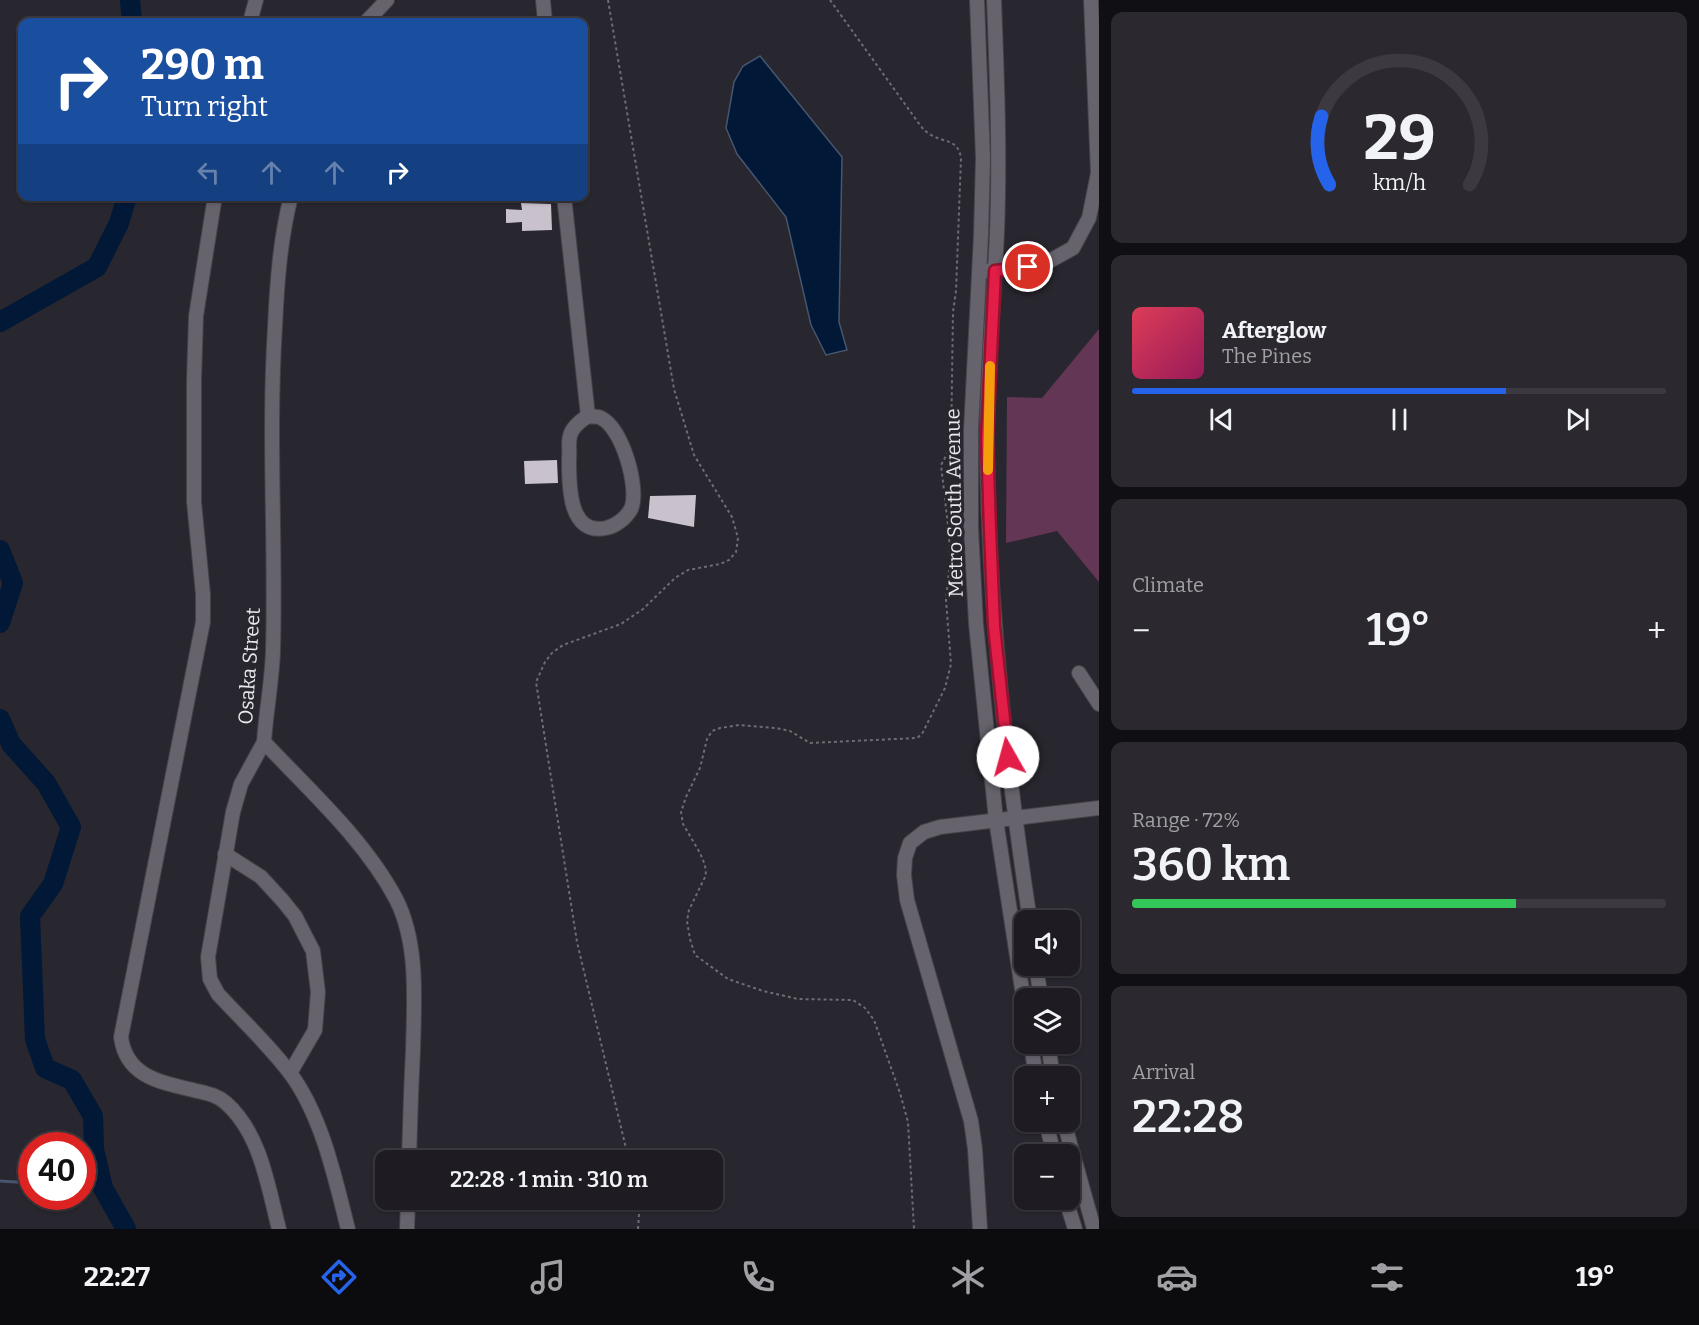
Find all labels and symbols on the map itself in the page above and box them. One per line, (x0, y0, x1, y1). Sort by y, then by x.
pin (1002, 241, 1053, 292)
street label: Metro South Avenue (940, 408, 968, 598)
street label: Osaka Street (233, 607, 265, 725)
position arrow (976, 725, 1040, 789)
speed limit sign: 40 (18, 1132, 96, 1210)

